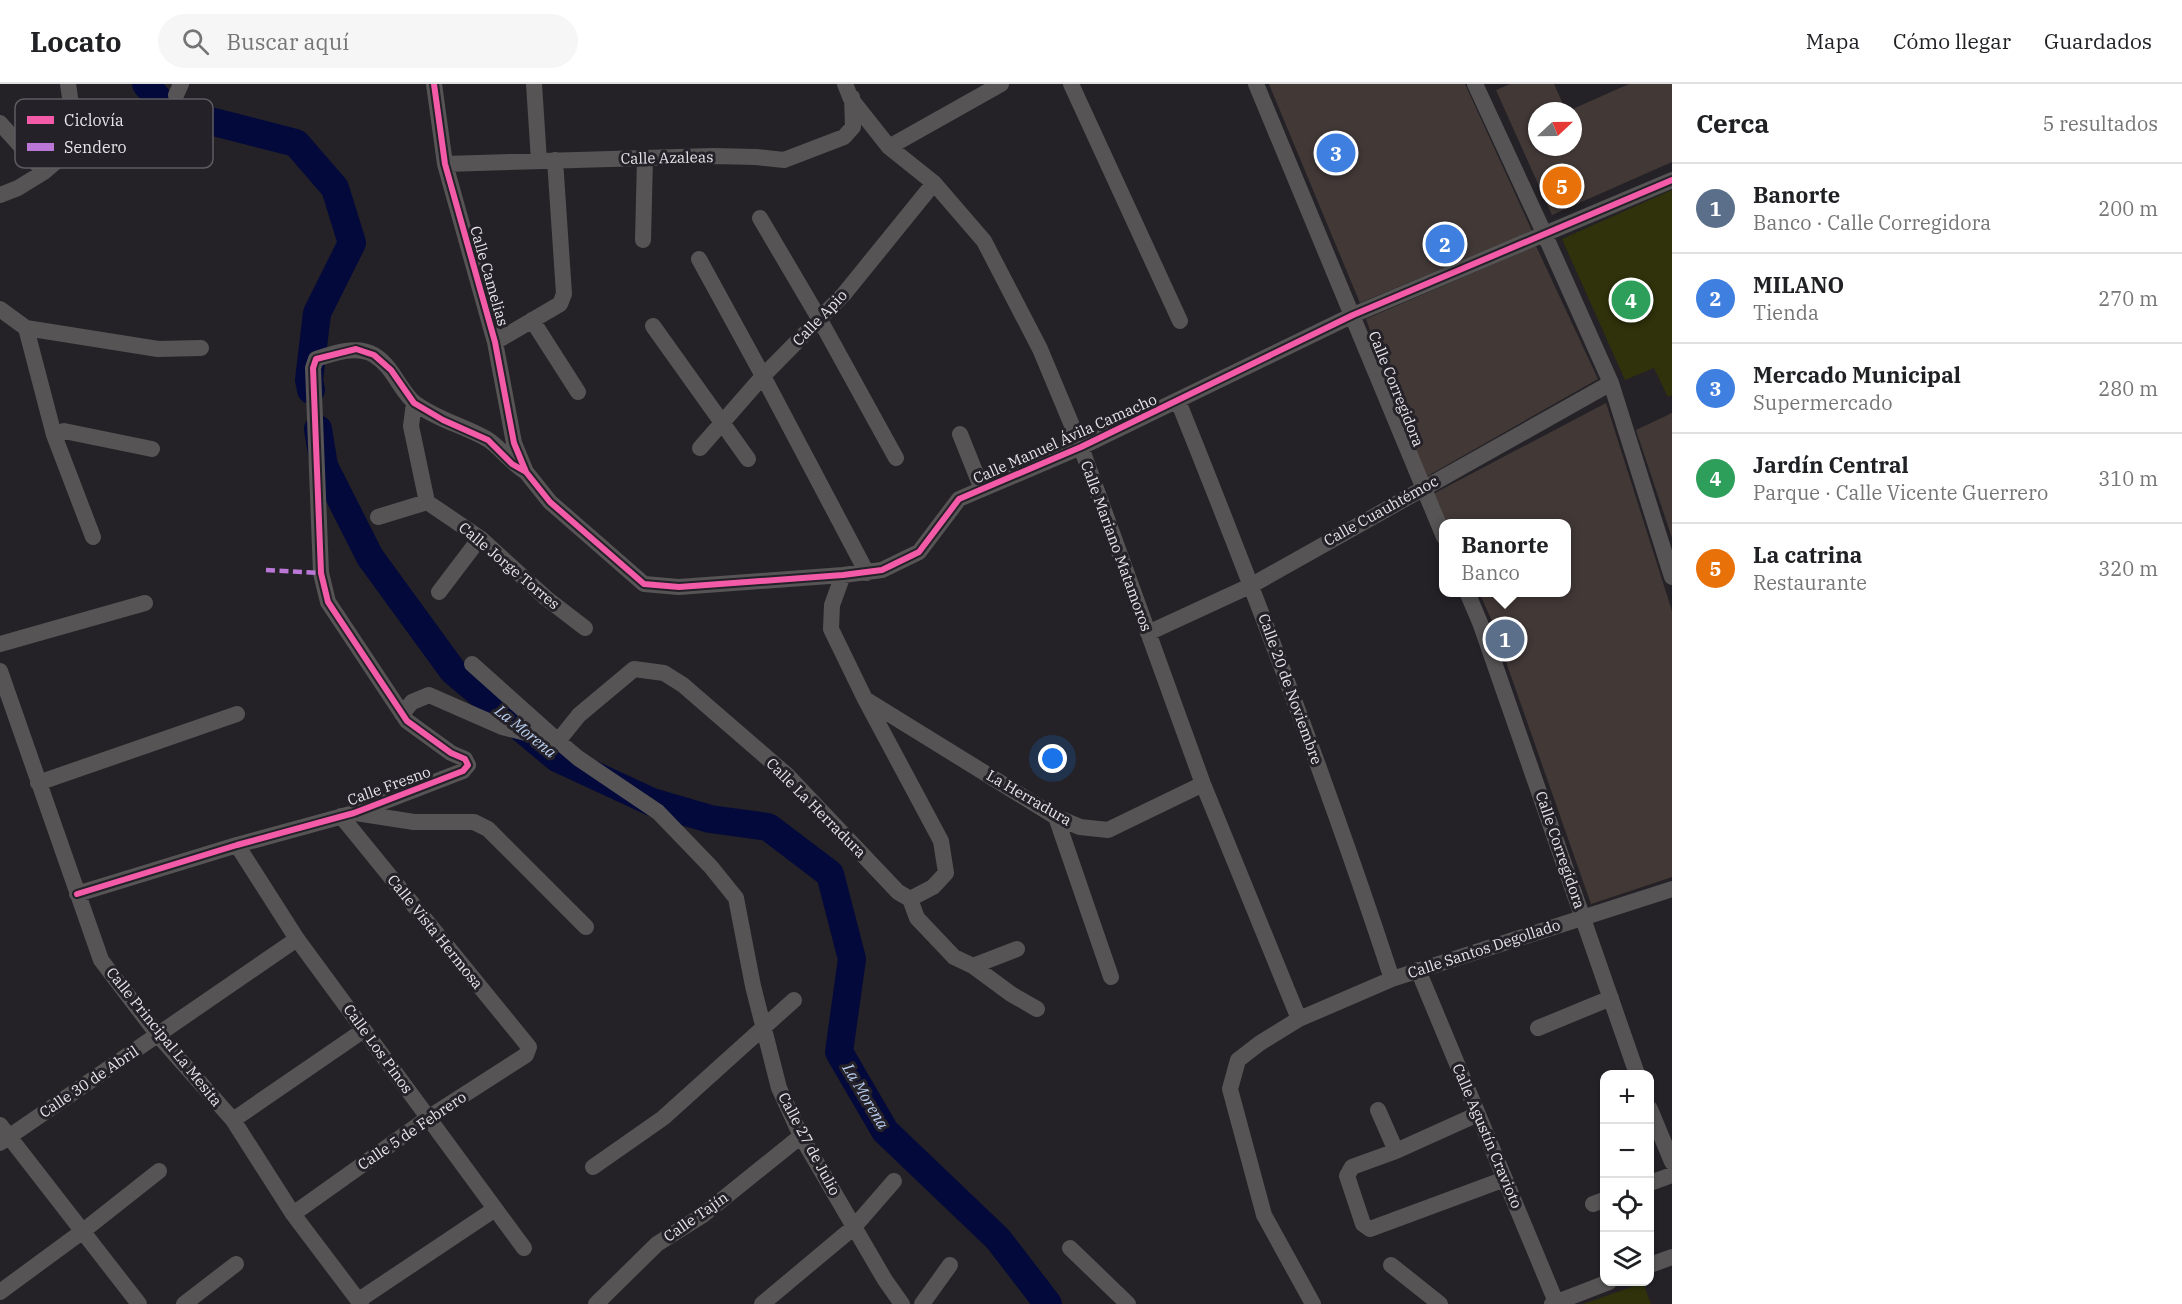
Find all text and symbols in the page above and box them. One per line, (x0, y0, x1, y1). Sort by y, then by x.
search box (158, 14, 578, 68)
text: Locato (30, 23, 122, 60)
icon: search (179, 25, 212, 58)
text: Buscar aquí (227, 27, 349, 56)
text: Mapa (1806, 27, 1860, 55)
text: Cómo llegar (1893, 27, 2011, 55)
text: Guardados (2044, 27, 2152, 55)
legend (15, 99, 213, 168)
north arrow (1528, 102, 1582, 156)
text: Cerca (1696, 106, 1769, 140)
text: Ciclovía (64, 110, 124, 130)
text: 5 resultados (2042, 110, 2158, 137)
pin: 3 (1316, 130, 1356, 176)
text: Sendero (64, 137, 127, 157)
street label: Calle Azaleas (620, 147, 714, 168)
pin: 5 (1542, 164, 1582, 208)
text: Banorte (1753, 180, 1840, 209)
text: 1 (1710, 195, 1722, 222)
text: 200 m (2098, 195, 2158, 222)
text: Banco · Calle Corregidora (1753, 209, 1991, 236)
pin: 2 (1426, 222, 1464, 266)
street label: Calle Camelias (466, 224, 513, 328)
text: MILANO (1753, 270, 1844, 299)
pin: 4 (1612, 278, 1650, 322)
text: 2 (1710, 285, 1722, 312)
text: 270 m (2098, 285, 2158, 312)
street label: Calle Apio (788, 286, 851, 350)
text: Tienda (1753, 299, 1819, 326)
street label: Calle Corregidora (1365, 328, 1428, 449)
text: Mercado Municipal (1753, 360, 1961, 389)
text: 3 (1710, 375, 1722, 402)
text: 280 m (2098, 375, 2158, 402)
street label: Calle Manuel Ávila Camacho (970, 389, 1160, 488)
text: Supermercado (1753, 389, 1892, 416)
text: Jardín Central (1753, 450, 1909, 479)
street label: Calle Mariano Matamoros (1077, 458, 1156, 634)
text: 4 (1710, 465, 1722, 492)
text: 310 m (2098, 465, 2158, 492)
street label: Calle Cuauhtémoc (1320, 471, 1442, 550)
text: Parque · Calle Vicente Guerrero (1753, 479, 2048, 506)
street label: Calle Jorge Torres (455, 518, 564, 613)
popup (1439, 519, 1571, 597)
text: Banorte (1461, 530, 1549, 559)
text: La catrina (1753, 540, 1862, 569)
text: 5 (1710, 555, 1722, 582)
text: 320 m (2098, 555, 2158, 582)
text: Banco (1461, 559, 1520, 586)
text: Restaurante (1753, 569, 1867, 596)
street label: Calle 20 de Noviembre (1254, 611, 1327, 767)
pin: 1 (1486, 616, 1524, 662)
water label: La Morena (490, 700, 561, 762)
your location (1038, 744, 1067, 773)
street label: Calle La Herradura (762, 754, 870, 862)
street label: Calle Fresno (345, 762, 433, 809)
street label: La Herradura (983, 766, 1075, 830)
street label: Calle Corregidora (1531, 789, 1589, 911)
street label: Calle Vista Hermosa (383, 871, 487, 993)
street label: Calle Santos Degollado (1405, 915, 1563, 982)
street label: Calle Principal La Mesita (102, 963, 226, 1110)
street label: Calle Los Pinos (340, 1000, 417, 1097)
street label: Calle 30 de Abril (36, 1041, 142, 1122)
water label: La Morena (838, 1059, 894, 1133)
street label: Calle Agustín Cravioto (1448, 1061, 1527, 1211)
map controls (1600, 1070, 1654, 1286)
button: + (1600, 1070, 1654, 1124)
street label: Calle 5 de Febrero (354, 1087, 470, 1174)
street label: Calle 27 de Julio (774, 1089, 845, 1199)
button: − (1600, 1124, 1654, 1178)
button: locate (1600, 1178, 1654, 1232)
street label: Calle Tajín (660, 1187, 732, 1246)
button: layers (1600, 1232, 1654, 1286)

